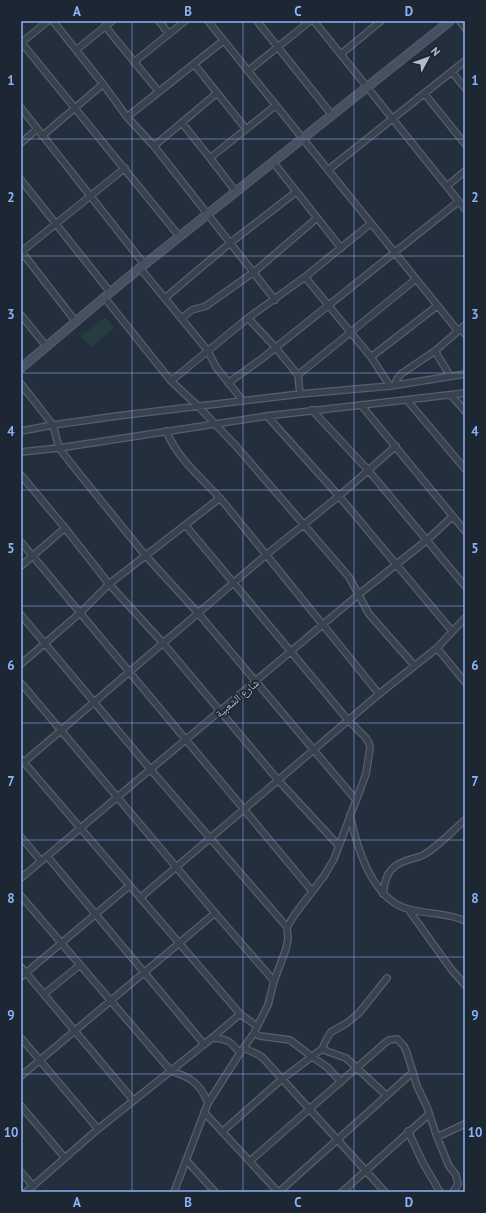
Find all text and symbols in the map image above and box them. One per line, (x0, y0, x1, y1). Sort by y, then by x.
text: A (73, 3, 81, 20)
text: B (184, 3, 192, 20)
text: C (294, 3, 302, 20)
text: D (405, 3, 413, 20)
north arrow (408, 38, 448, 78)
text: N (428, 44, 443, 59)
text: 1 (7, 72, 15, 89)
text: 1 (471, 72, 479, 89)
text: 2 (7, 189, 15, 206)
text: 2 (471, 189, 479, 206)
text: 3 (7, 306, 15, 323)
text: 3 (471, 306, 479, 323)
text: 4 (7, 423, 15, 440)
text: 4 (471, 423, 479, 440)
text: 5 (7, 540, 15, 557)
text: 5 (471, 540, 479, 557)
text: 6 (7, 657, 15, 674)
text: 6 (471, 657, 479, 674)
street label: شارع الشعبية (212, 676, 262, 720)
text: 7 (7, 773, 15, 790)
text: 7 (471, 773, 479, 790)
text: 8 (7, 890, 15, 907)
text: 8 (471, 890, 479, 907)
text: 9 (7, 1007, 15, 1024)
text: 9 (471, 1007, 479, 1024)
text: 10 (4, 1124, 18, 1141)
text: 10 (468, 1124, 482, 1141)
text: A (73, 1194, 81, 1211)
text: B (184, 1194, 192, 1211)
text: C (294, 1194, 302, 1211)
text: D (405, 1194, 413, 1211)

